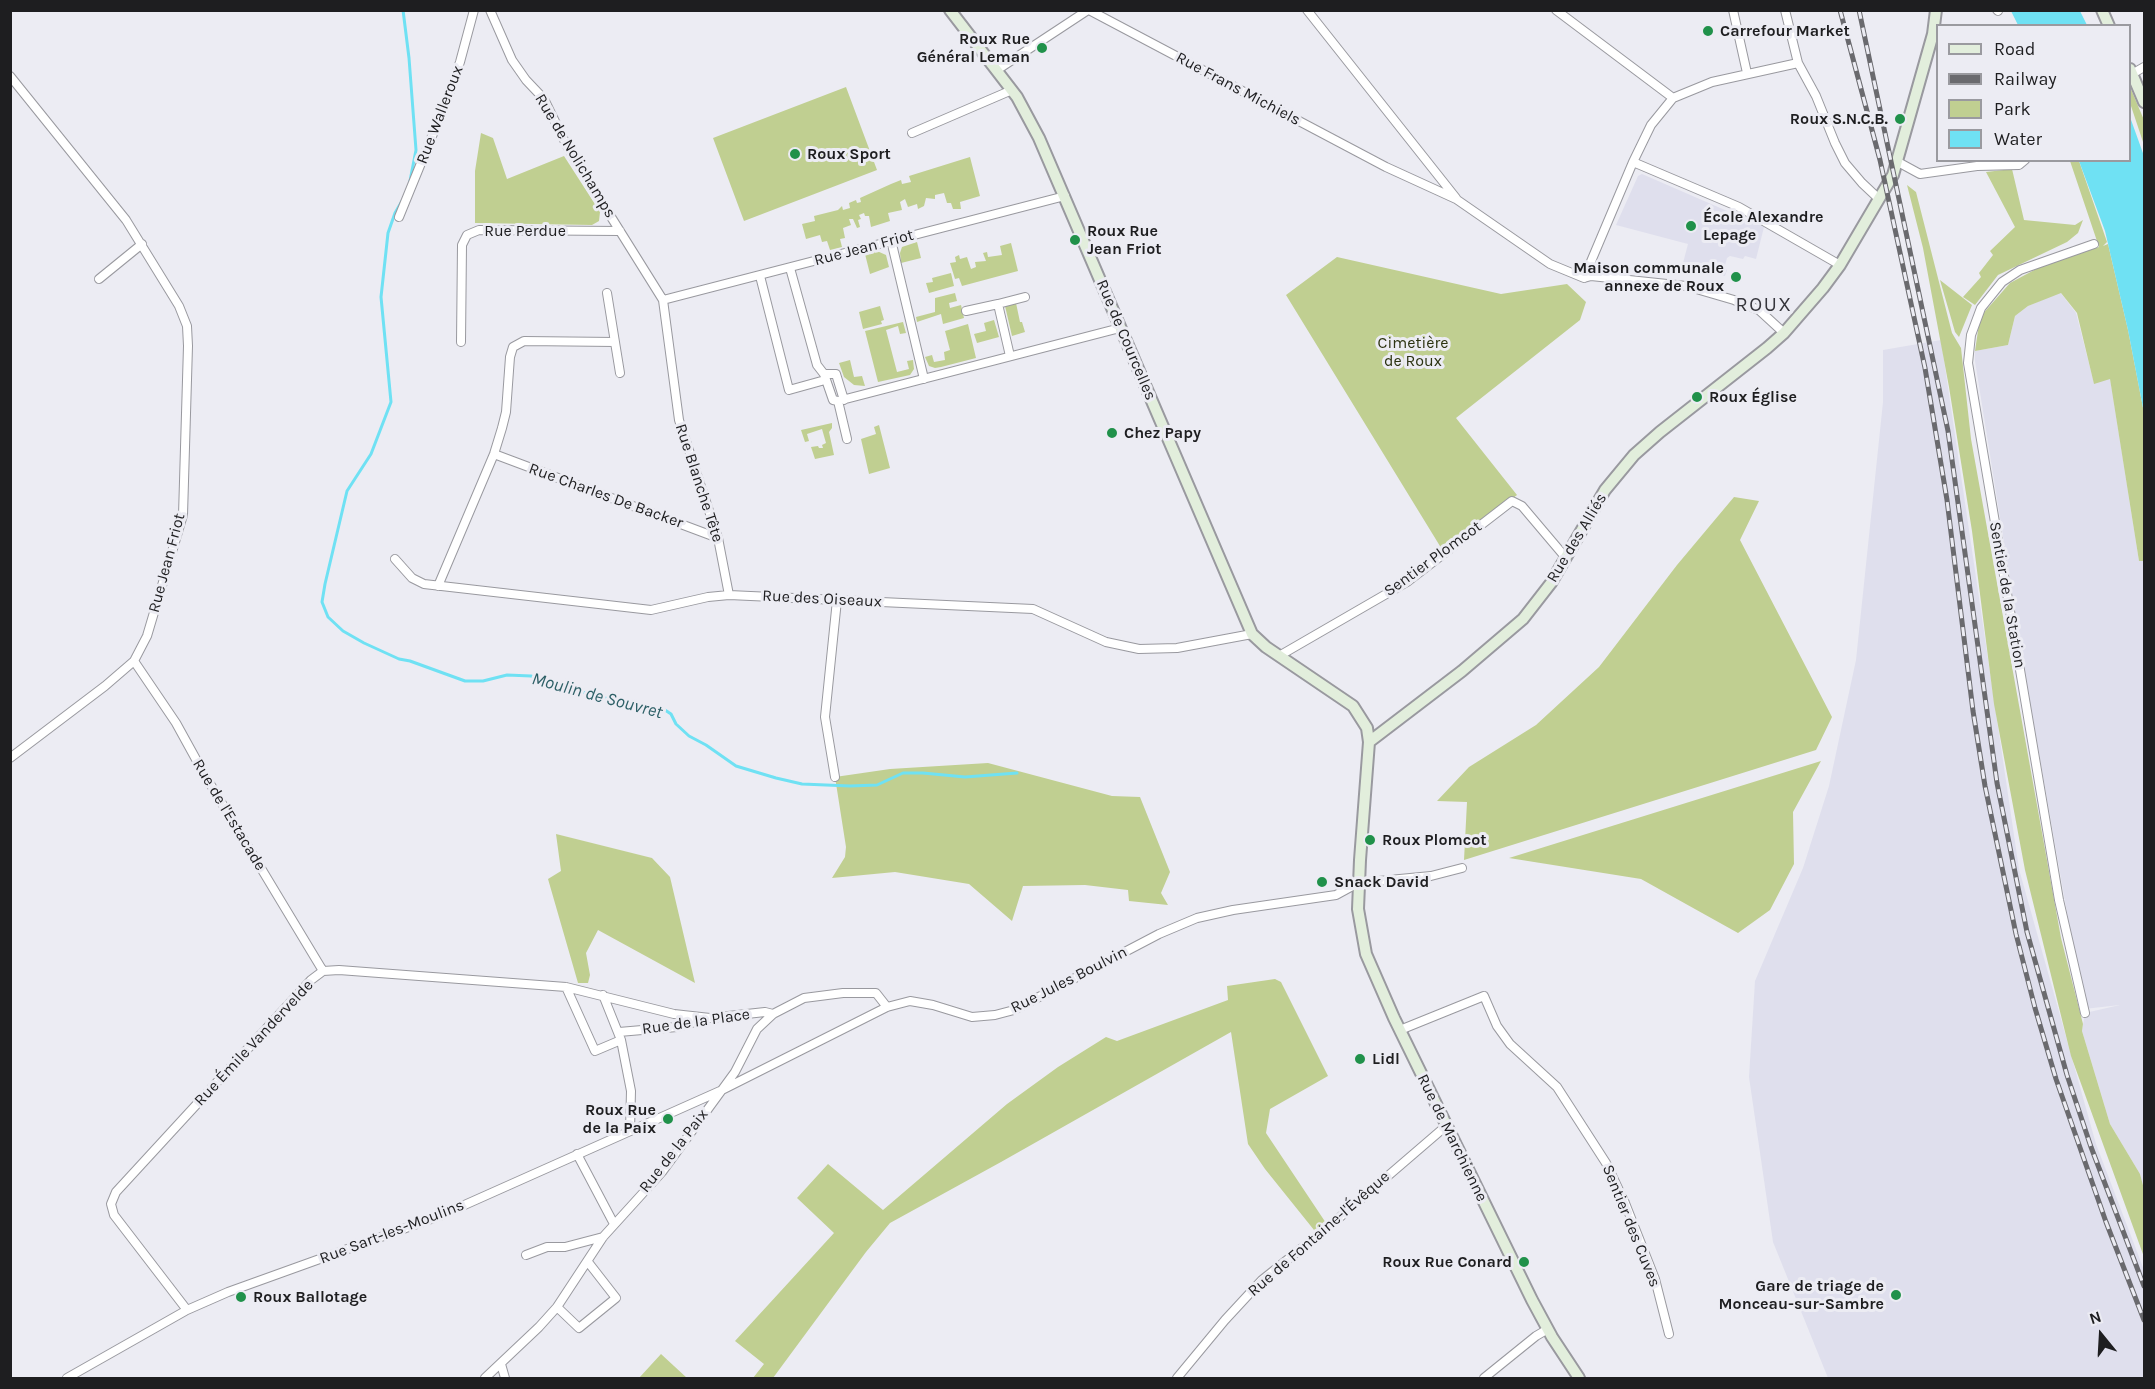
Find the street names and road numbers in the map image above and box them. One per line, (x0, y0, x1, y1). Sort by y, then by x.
street label: Rue Frans Michiels (1172, 48, 1304, 130)
street label: Rue Walleroux (412, 63, 468, 167)
street label: Rue de Nolichamps (530, 90, 620, 222)
street label: Rue Perdue (484, 221, 566, 241)
street label: Rue Jean Friot (812, 226, 916, 270)
street label: Rue de Courcelles (1092, 277, 1160, 403)
street label: Rue Blanche Tête (671, 421, 727, 545)
street label: Rue Charles De Backer (526, 459, 686, 533)
street label: Rue des Alliés (1543, 490, 1611, 586)
street label: Rue Jean Friot (145, 511, 189, 615)
street label: Sentier Plomcot (1380, 517, 1486, 601)
street label: Sentier de la Station (1985, 520, 2029, 670)
street label: Rue des Oiseaux (762, 586, 882, 612)
street label: Rue de l'Estacade (188, 756, 270, 874)
street label: Rue Jules Boulvin (1008, 942, 1130, 1018)
street label: Rue Émile Vandervelde (191, 976, 317, 1110)
street label: Rue de la Place (641, 1005, 751, 1039)
street label: Rue de Marchienne (1413, 1071, 1491, 1205)
street label: Rue de la Paix (635, 1105, 713, 1197)
street label: Sentier des Cuves (1598, 1162, 1664, 1290)
street label: Rue de Fontaine-l'Évêque (1244, 1167, 1394, 1301)
street label: Rue Sart-les-Moulins (317, 1196, 467, 1268)

